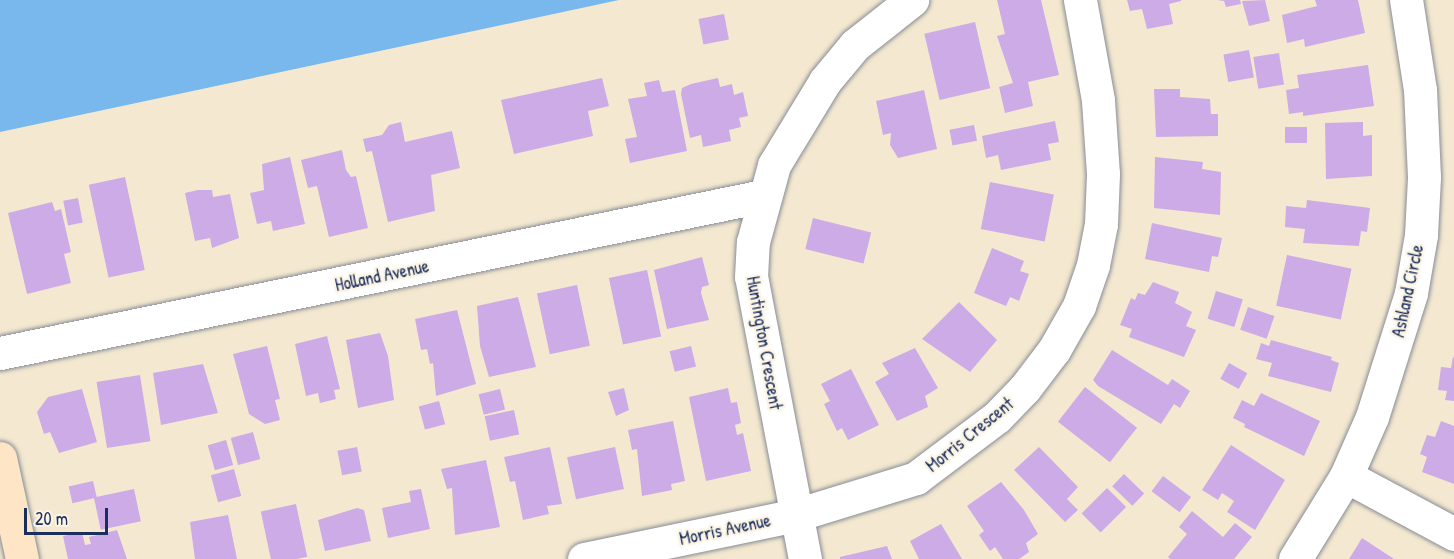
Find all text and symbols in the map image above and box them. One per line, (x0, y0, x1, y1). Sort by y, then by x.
street label: Ashland Circle (1388, 243, 1428, 339)
street label: Holland Avenue (333, 256, 431, 296)
street label: Huntington Crescent (742, 275, 786, 411)
street label: Morris Crescent (922, 393, 1018, 477)
scale bar (27, 496, 111, 534)
text: 20 m (35, 506, 68, 531)
street label: Morris Avenue (677, 510, 773, 550)

